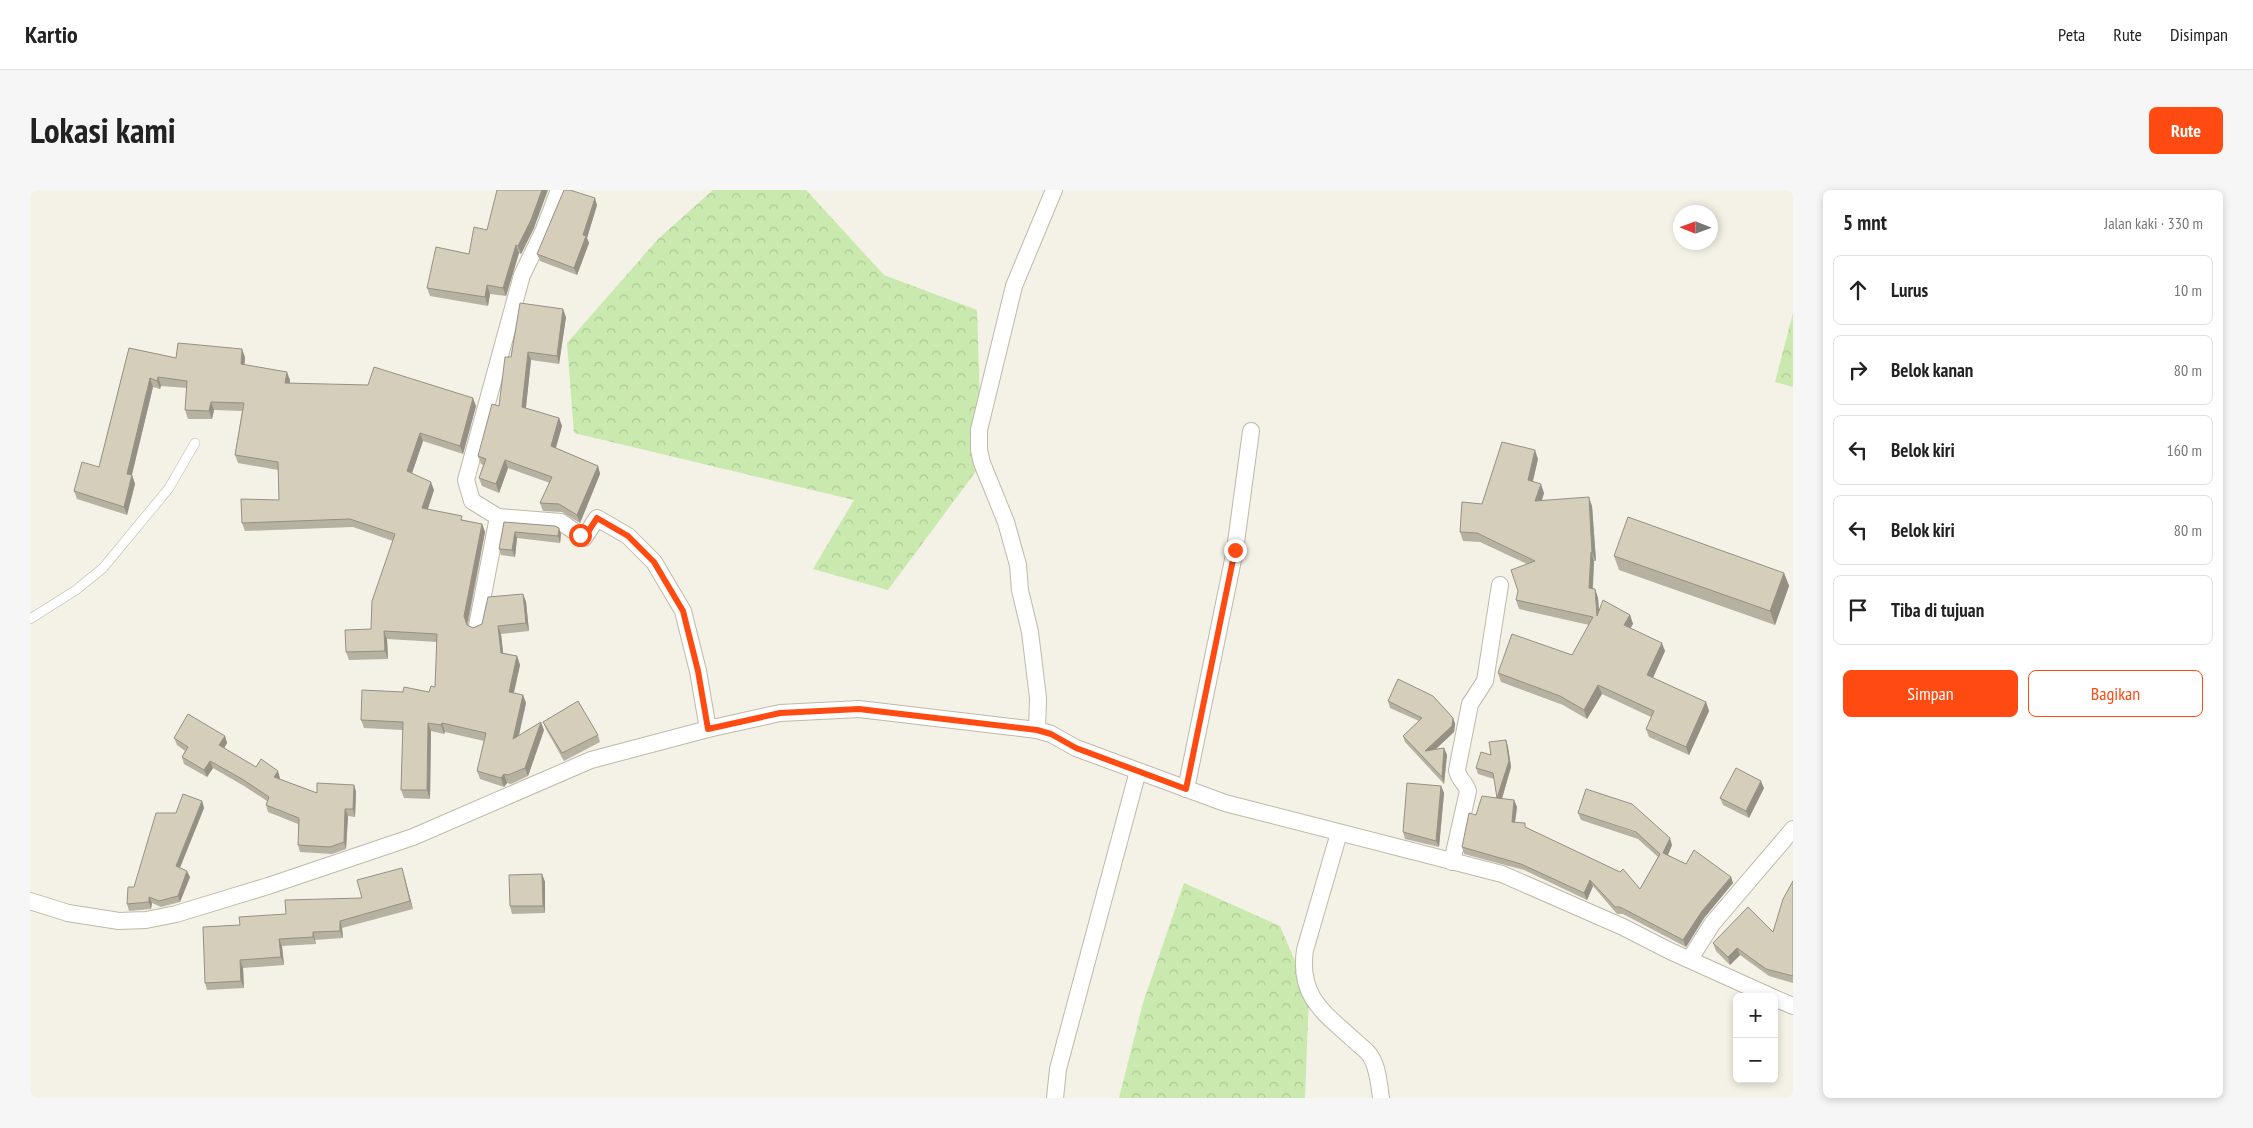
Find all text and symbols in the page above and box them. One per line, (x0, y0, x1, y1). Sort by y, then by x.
text: Kartio (25, 19, 78, 50)
text: Peta (2058, 23, 2085, 46)
text: Rute (2113, 23, 2142, 46)
text: Disimpan (2170, 23, 2228, 46)
text: Lokasi kami (30, 107, 176, 153)
button: Rute (2149, 107, 2223, 154)
north arrow (1673, 205, 1718, 250)
text: 5 mnt (1843, 209, 1887, 236)
text: Jalan kaki · 330 m (2104, 213, 2203, 233)
icon: ahead (1844, 276, 1872, 304)
text: Lurus (1891, 278, 1928, 302)
text: 10 m (2174, 280, 2202, 300)
icon: right (1844, 356, 1872, 384)
text: Belok kanan (1891, 358, 1973, 382)
text: 80 m (2174, 360, 2202, 380)
icon: left (1844, 436, 1872, 464)
text: Belok kiri (1891, 438, 1955, 462)
text: 160 m (2167, 440, 2202, 460)
icon: left (1844, 516, 1872, 544)
text: Belok kiri (1891, 518, 1955, 542)
text: 80 m (2174, 520, 2202, 540)
route start (569, 524, 592, 547)
route end (1224, 539, 1247, 562)
icon: arrive (1844, 596, 1872, 624)
text: Tiba di tujuan (1891, 598, 1984, 622)
button: Simpan (1843, 670, 2018, 717)
button: Bagikan (2028, 670, 2203, 717)
map controls (1733, 993, 1778, 1083)
button: + (1733, 993, 1778, 1038)
button: − (1733, 1038, 1778, 1083)

